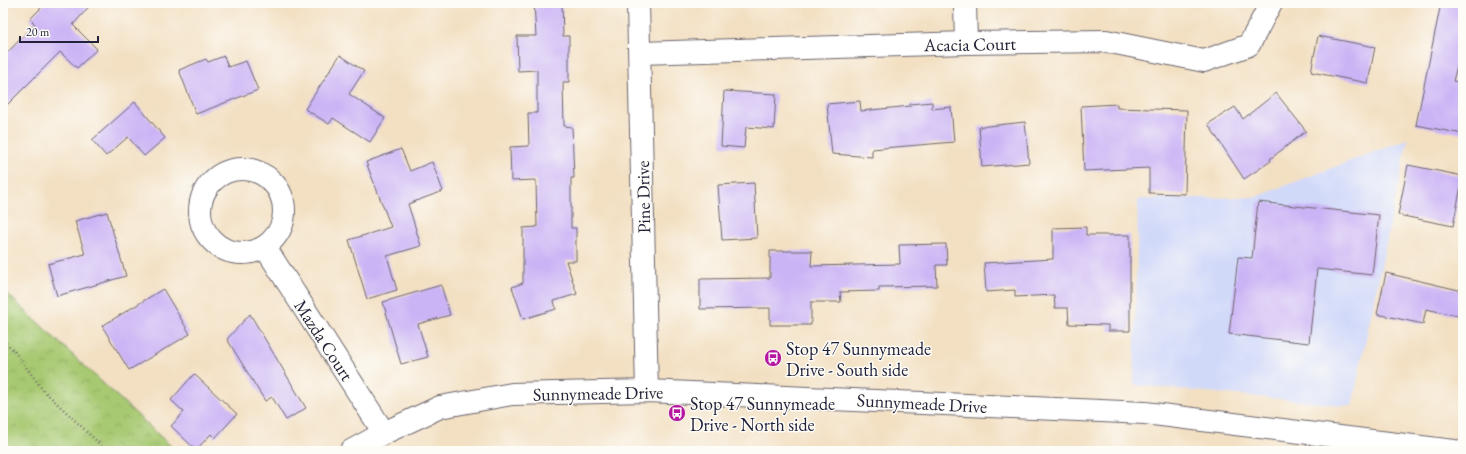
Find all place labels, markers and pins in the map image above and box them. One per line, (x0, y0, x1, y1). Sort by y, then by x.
place label: Stop 47 Sunnymeade Drive - South side (786, 337, 931, 381)
bus stop icon: Stop 47 Sunnymeade Drive - South side (763, 348, 783, 368)
place label: Stop 47 Sunnymeade Drive - North side (690, 392, 835, 436)
bus stop icon: Stop 47 Sunnymeade Drive - North side (667, 403, 687, 423)

